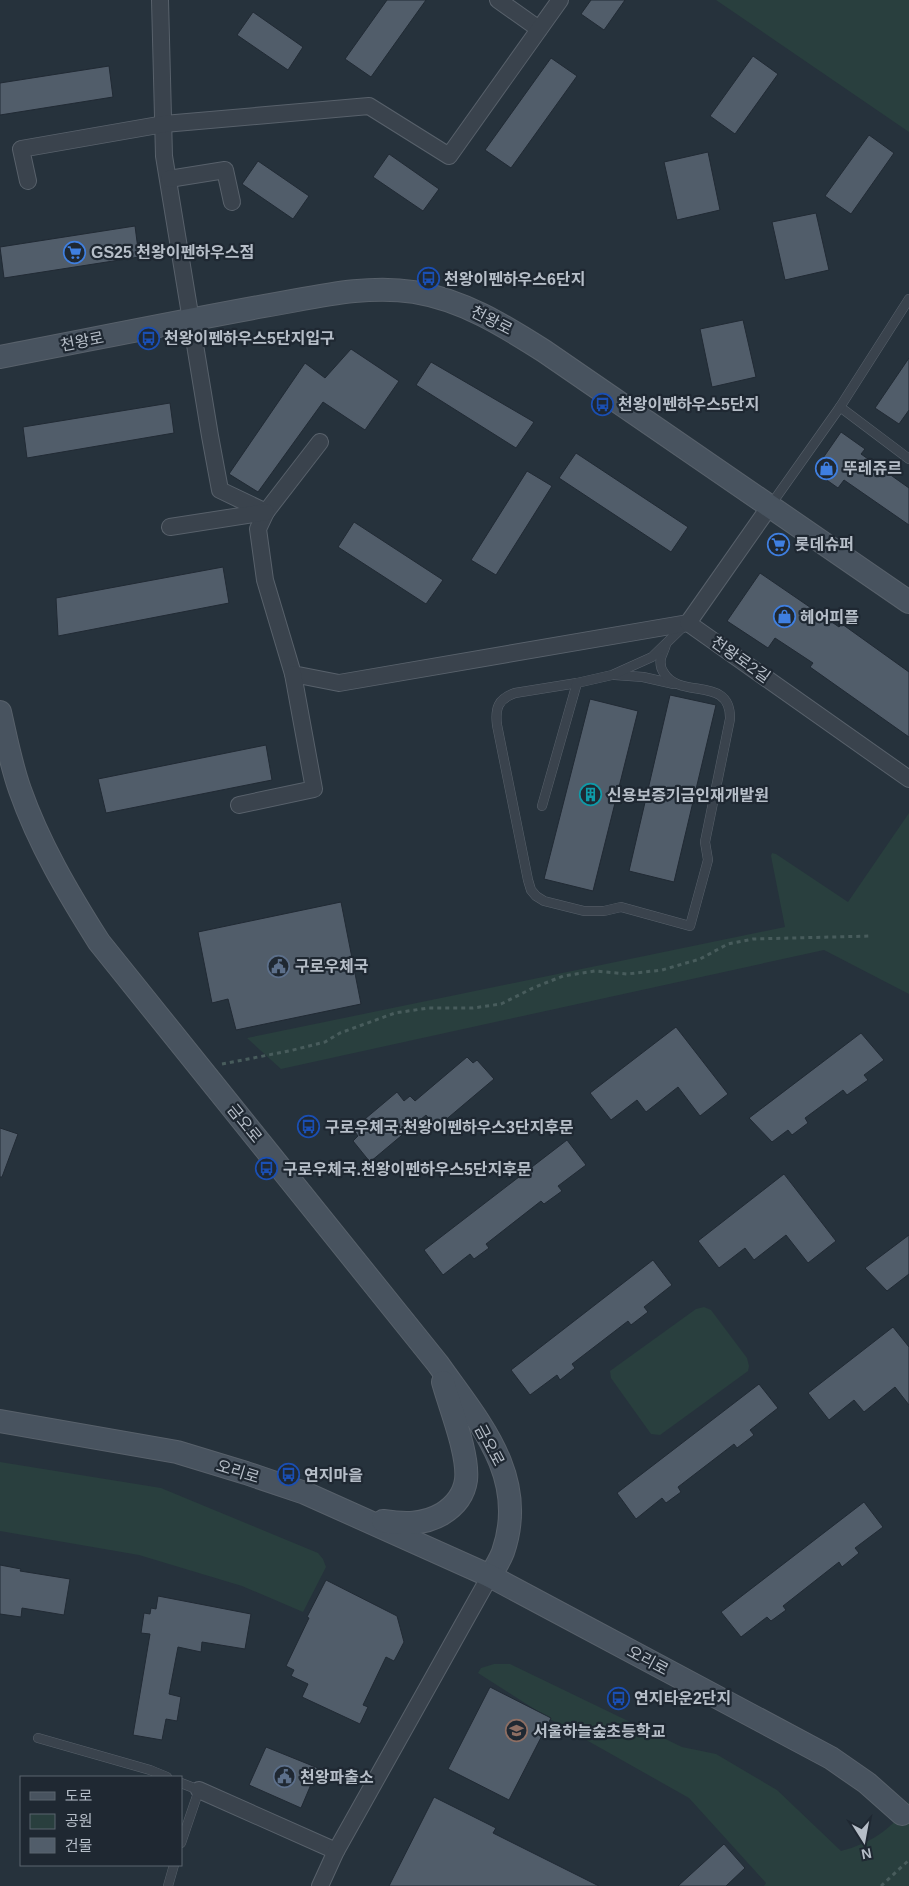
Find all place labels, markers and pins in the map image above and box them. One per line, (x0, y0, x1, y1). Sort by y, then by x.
supermarket icon: GS25 천왕이펜하우스점 (63, 240, 87, 264)
place label: GS25 천왕이펜하우스점 (91, 243, 254, 261)
bus stop icon: 천왕이펜하우스6단지 (416, 267, 440, 291)
place label: 천왕이펜하우스6단지 (444, 270, 585, 288)
bus stop icon: 천왕이펜하우스5단지입구 (136, 326, 160, 350)
place label: 천왕이펜하우스5단지입구 (164, 329, 335, 347)
bus stop icon: 천왕이펜하우스5단지 (590, 392, 614, 416)
place label: 천왕이펜하우스5단지 (618, 395, 759, 413)
shop icon: 뚜레쥬르 (815, 456, 839, 480)
place label: 뚜레쥬르 (843, 460, 902, 477)
supermarket icon: 롯데슈퍼 (767, 532, 791, 556)
place label: 롯데슈퍼 (795, 536, 854, 553)
shop icon: 헤어피플 (772, 605, 796, 629)
place label: 헤어피플 (800, 609, 859, 626)
building icon: 신용보증기금인재개발원 (579, 783, 603, 807)
place label: 신용보증기금인재개발원 (607, 787, 769, 804)
public building icon: 구로우체국 (267, 954, 291, 978)
place label: 구로우체국 (295, 958, 369, 975)
bus stop icon: 구로우체국.천왕이펜하우스3단지후문 (297, 1115, 321, 1139)
place label: 구로우체국.천왕이펜하우스3단지후문 (325, 1118, 574, 1136)
bus stop icon: 구로우체국.천왕이펜하우스5단지후문 (255, 1157, 279, 1181)
place label: 구로우체국.천왕이펜하우스5단지후문 (283, 1160, 532, 1178)
bus stop icon: 연지마을 (276, 1463, 300, 1487)
place label: 연지마을 (304, 1467, 363, 1484)
bus stop icon: 연지타운2단지 (606, 1686, 630, 1710)
place label: 연지타운2단지 (634, 1690, 731, 1707)
school or university icon: 서울하늘숲초등학교 (505, 1719, 529, 1743)
place label: 서울하늘숲초등학교 (533, 1722, 666, 1740)
public building icon: 천왕파출소 (272, 1765, 296, 1789)
place label: 천왕파출소 (300, 1768, 374, 1786)

